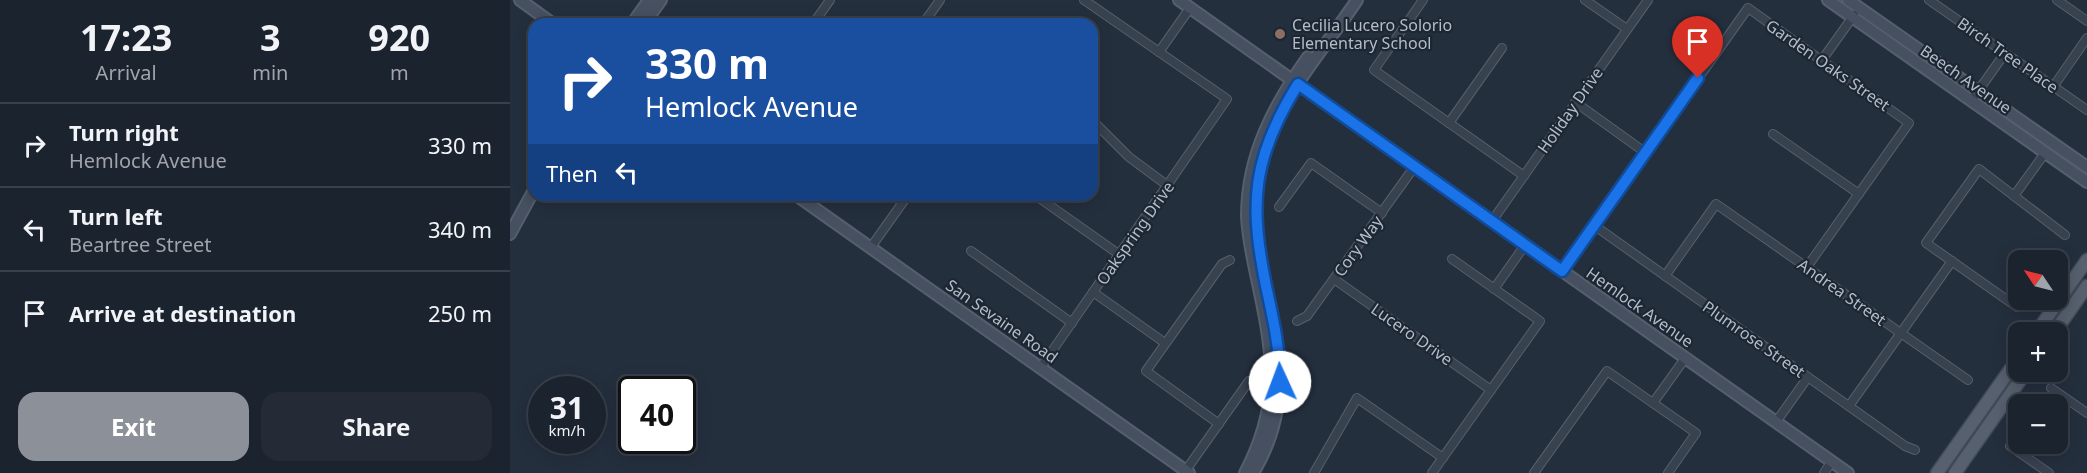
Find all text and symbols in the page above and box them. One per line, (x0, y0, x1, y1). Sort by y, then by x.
street label: Birch Tree Place (1953, 12, 2063, 98)
text: 17:23 (80, 13, 172, 62)
text: 3 (260, 13, 281, 62)
text: 920 (368, 13, 430, 62)
place label: Cecilia Lucero Solorio Elementary School (1292, 14, 1452, 54)
street label: Garden Oaks Street (1762, 14, 1894, 116)
pin (1672, 16, 1723, 78)
icon: arrive (1681, 25, 1714, 58)
marker: Cecilia Lucero Solorio Elementary School (1273, 27, 1287, 41)
text: 330 m (645, 34, 769, 91)
street label: Beech Avenue (1916, 39, 2016, 119)
icon: right (546, 42, 624, 120)
text: Arrival (96, 59, 157, 86)
text: min (252, 59, 288, 86)
text: m (390, 59, 409, 86)
street label: Holiday Drive (1532, 63, 1608, 157)
text: Hemlock Avenue (645, 88, 858, 125)
text: Turn right (69, 117, 179, 147)
icon: right (18, 129, 51, 162)
text: 330 m (428, 130, 492, 160)
text: Hemlock Avenue (69, 147, 227, 174)
icon: left (610, 156, 643, 189)
text: Then (546, 158, 598, 188)
street label: Oakspring Drive (1091, 177, 1179, 289)
text: Turn left (69, 201, 163, 231)
street label: Cory Way (1328, 210, 1388, 281)
icon: left (18, 213, 51, 246)
text: 340 m (428, 214, 492, 244)
text: Beartree Street (69, 231, 211, 258)
north arrow (2008, 250, 2068, 310)
map controls (2008, 250, 2068, 454)
street label: Andrea Street (1793, 253, 1891, 331)
street label: Hemlock Avenue (1582, 262, 1698, 352)
street label: San Sevaine Road (942, 274, 1062, 368)
street label: Plumrose Street (1698, 296, 1810, 383)
icon: arrive (18, 297, 51, 330)
text: Arrive at destination (69, 298, 296, 328)
text: 250 m (428, 298, 492, 328)
street label: Lucero Drive (1367, 298, 1457, 370)
button: + (2008, 322, 2068, 382)
position arrow (1248, 350, 1312, 414)
speed limit sign: 40 (618, 376, 696, 454)
text: 31 (550, 387, 584, 428)
button: Exit (18, 392, 249, 461)
button: Share (261, 392, 492, 461)
button: − (2008, 394, 2068, 454)
text: km/h (549, 420, 585, 440)

